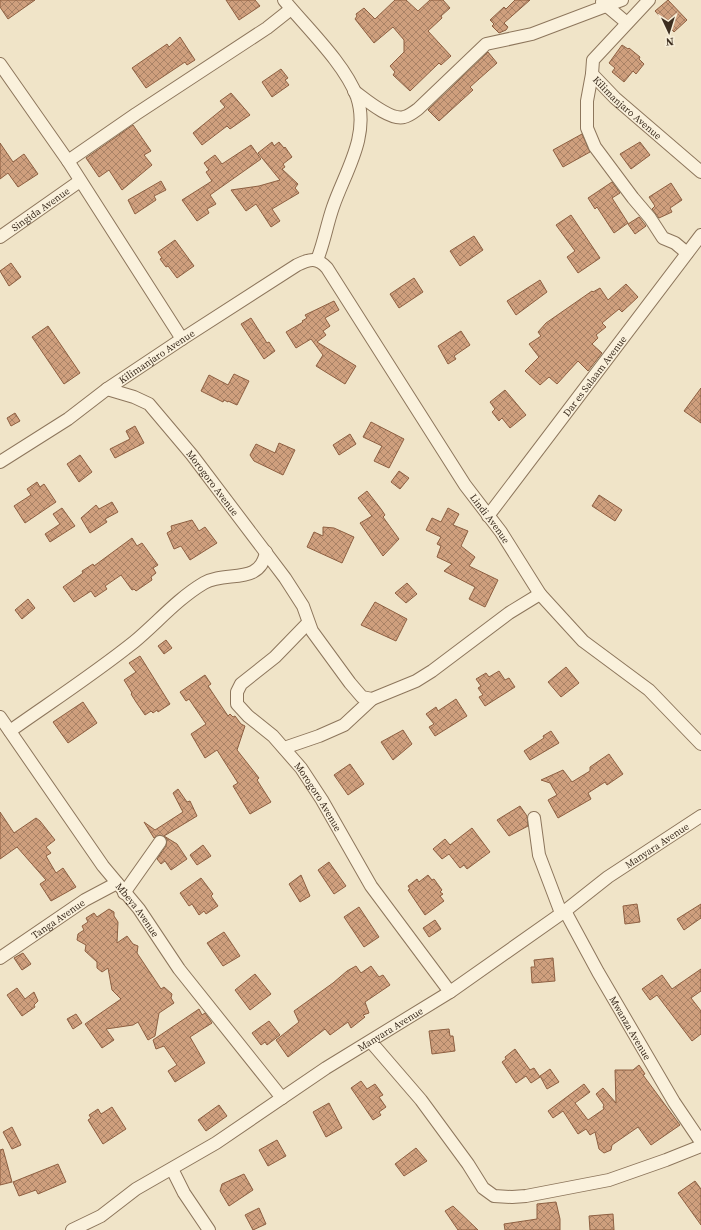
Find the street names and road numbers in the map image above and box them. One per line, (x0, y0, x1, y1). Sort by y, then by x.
street label: Kilimanjaro Avenue (590, 73, 664, 142)
street label: Singida Avenue (9, 184, 72, 234)
street label: Kilimanjaro Avenue (116, 327, 197, 386)
street label: Dar es Salaam Avenue (560, 333, 630, 419)
street label: Morogoro Avenue (183, 447, 242, 518)
street label: Lindi Avenue (467, 491, 513, 546)
street label: Morogoro Avenue (292, 759, 344, 834)
street label: Manyara Avenue (622, 820, 692, 871)
street label: Mbeya Avenue (113, 880, 162, 940)
street label: Tanga Avenue (29, 896, 87, 942)
street label: Mwanza Avenue (606, 994, 654, 1062)
street label: Manyara Avenue (355, 1004, 425, 1054)

